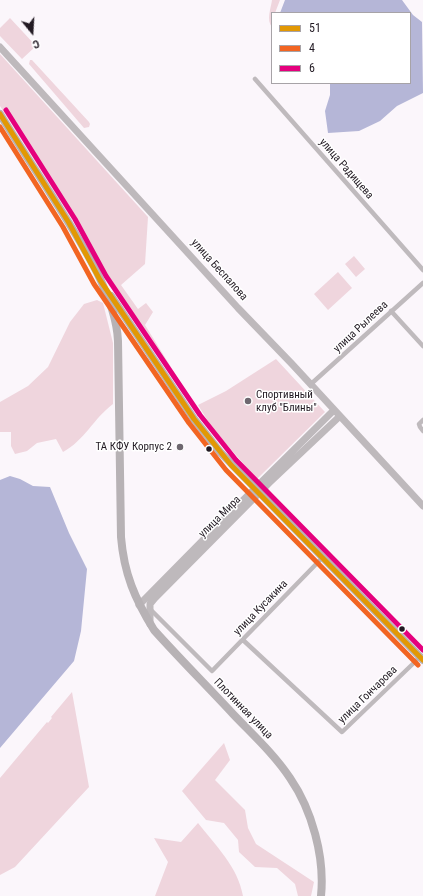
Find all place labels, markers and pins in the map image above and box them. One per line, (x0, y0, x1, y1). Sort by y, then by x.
place label: Спортивный клуб "Блины" (256, 388, 317, 414)
marker: Спортивный клуб "Блины" (243, 396, 253, 406)
place label: ТА КФУ Корпус 2 (96, 440, 172, 454)
marker: ТА КФУ Корпус 2 (175, 442, 185, 452)
unlabelled marker (204, 444, 214, 454)
unlabelled marker (397, 624, 407, 634)

